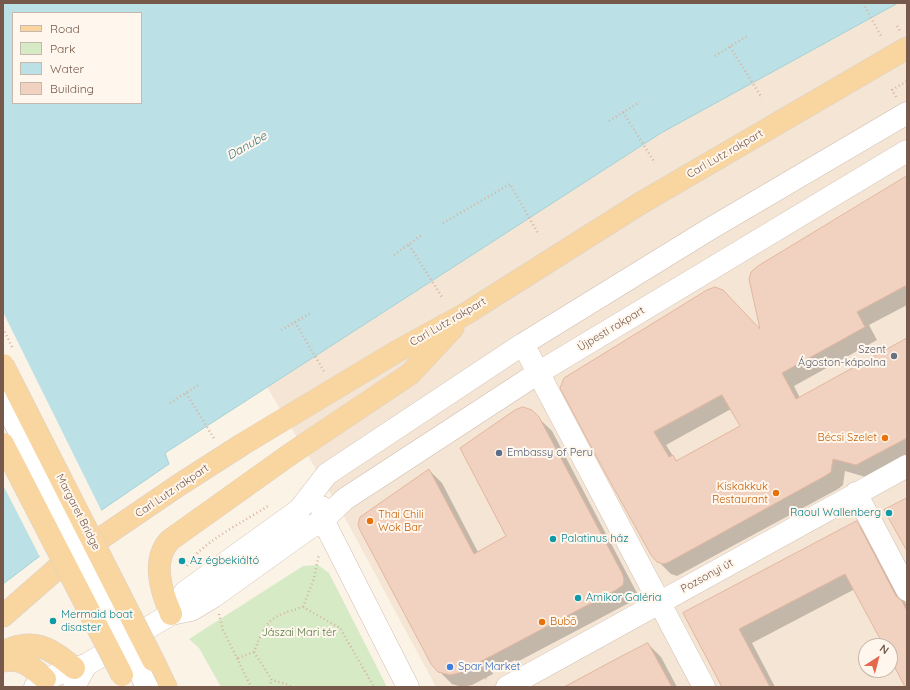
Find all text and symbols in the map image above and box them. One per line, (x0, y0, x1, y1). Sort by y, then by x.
legend (12, 12, 142, 104)
text: Road (50, 21, 80, 36)
text: Park (50, 41, 75, 56)
text: Water (50, 61, 84, 76)
text: Building (50, 81, 94, 96)
street label: Carl Lutz rakpart (685, 127, 765, 181)
water label: Danube (224, 129, 270, 163)
street label: Carl Lutz rakpart (408, 295, 488, 349)
street label: Újpesti rakpart (575, 304, 647, 354)
place label: Szent Ágoston-kápolna (798, 343, 886, 369)
marker: Szent Ágoston-kápolna (889, 351, 899, 361)
place label: Bécsi Szelet (818, 431, 877, 445)
marker: Bécsi Szelet (880, 433, 890, 443)
place label: Embassy of Peru (507, 446, 593, 460)
marker: Embassy of Peru (494, 448, 504, 458)
street label: Carl Lutz rakpart (133, 462, 211, 520)
street label: Margaret Bridge (53, 472, 103, 552)
place label: Kiskakkuk Restaurant (712, 480, 768, 506)
marker: Kiskakkuk Restaurant (771, 488, 781, 498)
place label: Raoul Wallenberg (790, 506, 881, 520)
place label: Thai Chili Wok Bar (378, 508, 424, 534)
marker: Raoul Wallenberg (884, 508, 894, 518)
marker: Thai Chili Wok Bar (365, 516, 375, 526)
place label: Palatinus ház (561, 532, 628, 546)
marker: Palatinus ház (548, 534, 558, 544)
place label: Az égbekiáltó (190, 554, 259, 568)
marker: Az égbekiáltó (177, 556, 187, 566)
street label: Pozsonyi út (678, 556, 736, 596)
place label: Amikor Galéria (586, 591, 661, 605)
marker: Amikor Galéria (573, 593, 583, 603)
place label: Mermaid boat disaster (61, 608, 133, 634)
place label: Bubō (550, 615, 577, 629)
marker: Mermaid boat disaster (48, 616, 58, 626)
marker: Bubō (537, 617, 547, 627)
park label: Jászai Mari tér (262, 626, 336, 640)
north arrow (858, 638, 898, 678)
text: N (877, 641, 892, 657)
place label: Spar Market (458, 660, 520, 674)
marker: Spar Market (445, 662, 455, 672)

